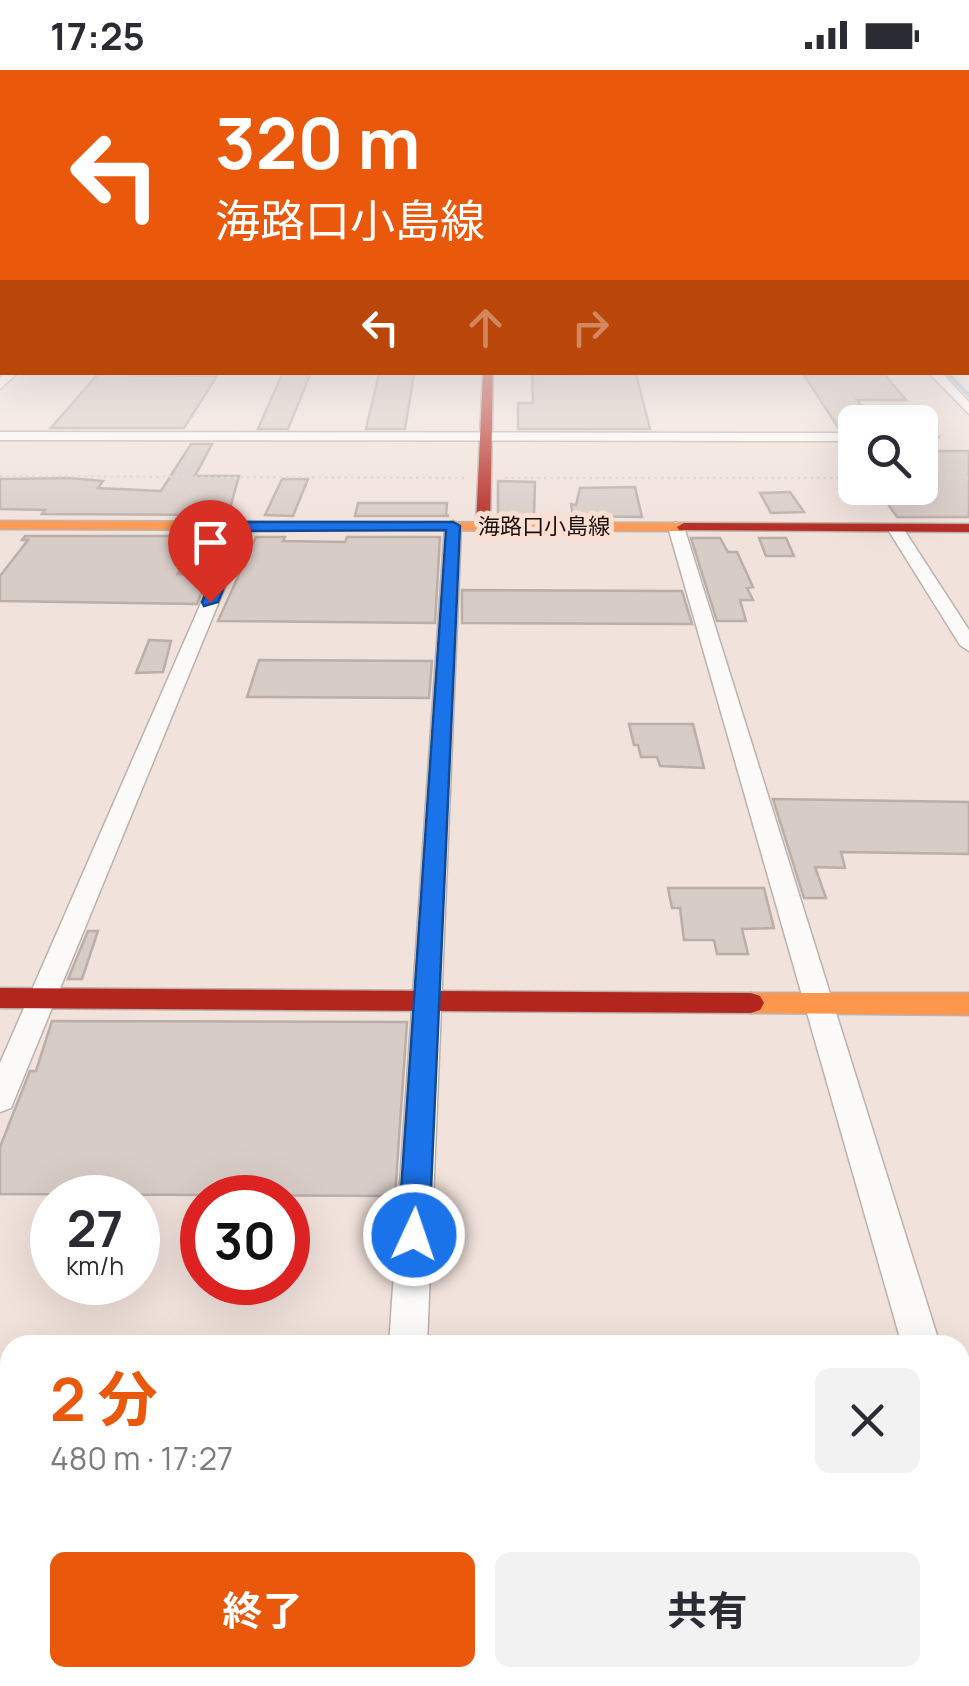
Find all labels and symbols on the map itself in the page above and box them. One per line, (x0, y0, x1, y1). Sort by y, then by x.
pin (168, 500, 253, 603)
street label: 海路口小島線 (478, 511, 610, 541)
speed limit sign: 30 (180, 1175, 310, 1305)
position arrow (362, 1183, 466, 1287)

